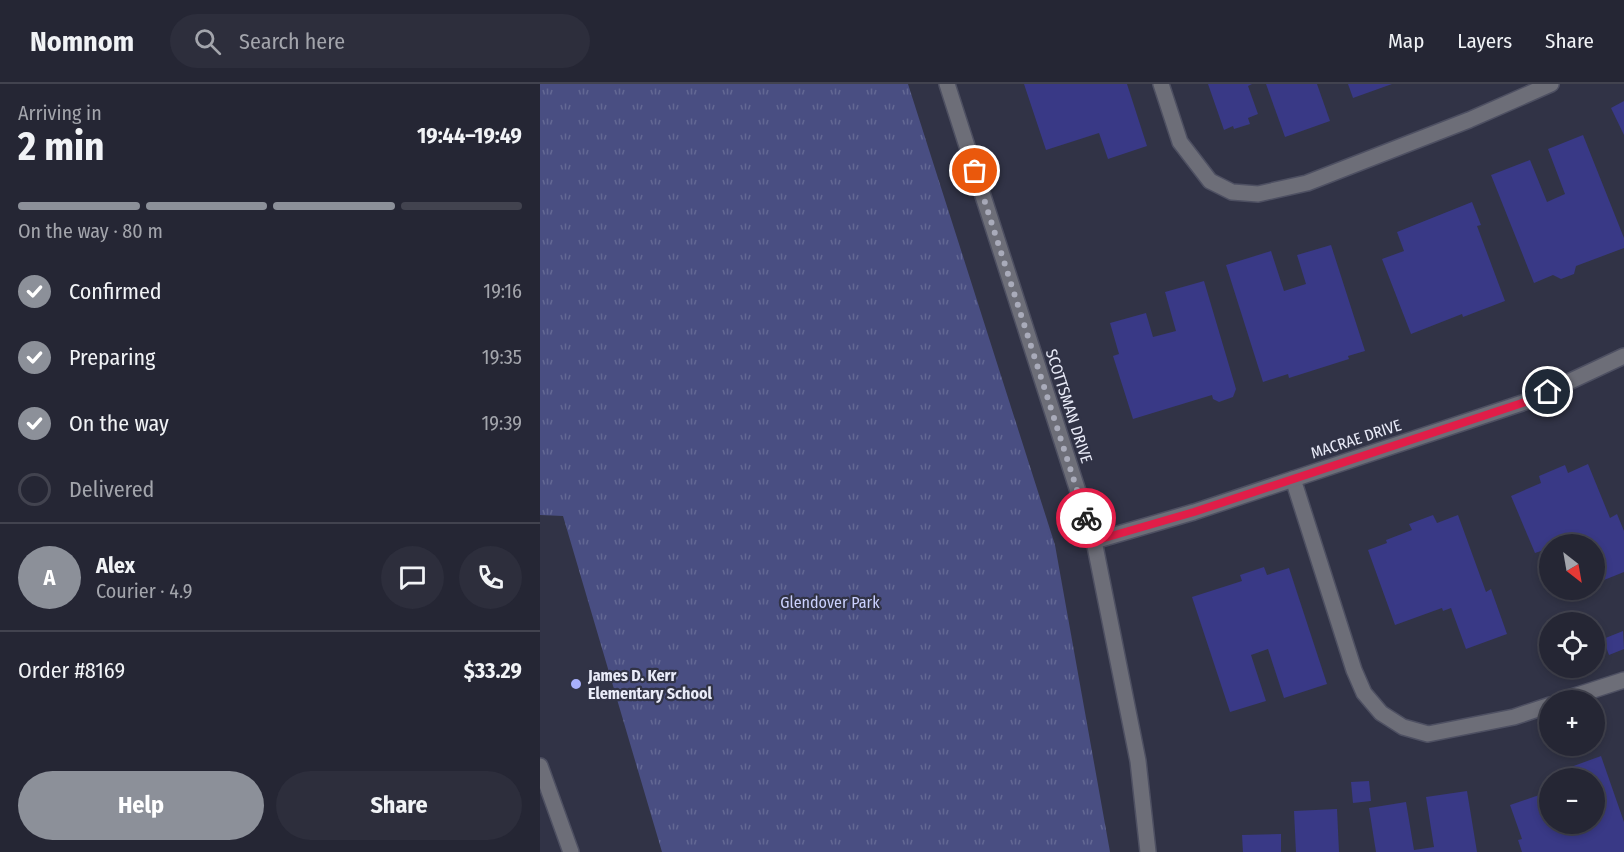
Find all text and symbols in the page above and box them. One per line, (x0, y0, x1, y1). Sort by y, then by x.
search box (170, 14, 590, 68)
text: Nomnom (30, 25, 134, 58)
icon: search (191, 25, 224, 58)
text: Search here (239, 28, 345, 55)
text: Map (1388, 28, 1424, 54)
text: Layers (1457, 28, 1512, 54)
text: Share (1545, 28, 1594, 54)
text: Arriving in (18, 101, 102, 125)
text: 19:44–19:49 (417, 122, 522, 149)
text: 2 min (18, 124, 104, 170)
pin (949, 145, 1000, 196)
icon: bag (958, 154, 991, 187)
text: On the way · 80 m (18, 219, 163, 243)
icon: check (18, 275, 51, 308)
text: Confirmed (69, 278, 162, 305)
text: 19:16 (483, 279, 522, 303)
icon: check (18, 341, 51, 374)
text: Preparing (69, 344, 155, 371)
text: 19:35 (482, 345, 522, 369)
street label: SCOTTSMAN DRIVE (1042, 347, 1096, 465)
pin (1522, 366, 1573, 417)
icon: home (1531, 375, 1564, 408)
icon: check (18, 407, 51, 440)
text: On the way (69, 410, 169, 437)
text: 19:39 (482, 411, 522, 435)
street label: MACRAE DRIVE (1308, 415, 1404, 463)
text: Delivered (69, 476, 154, 503)
courier (1056, 488, 1116, 548)
icon: bike (1070, 502, 1103, 535)
north arrow (1539, 534, 1605, 600)
map controls (1539, 534, 1605, 834)
button: chat (381, 546, 444, 609)
button: phone (459, 546, 522, 609)
text: Alex (96, 552, 135, 579)
text: A (44, 564, 55, 591)
text: Courier · 4.9 (96, 579, 192, 603)
park label: Glendover Park (780, 593, 880, 612)
button: locate (1539, 612, 1605, 678)
text: Order #8169 (18, 657, 125, 684)
text: $33.29 (464, 657, 522, 684)
place label: James D. Kerr Elementary School (587, 666, 713, 703)
marker: James D. Kerr Elementary School (569, 677, 583, 691)
button: + (1539, 690, 1605, 756)
button: − (1539, 768, 1605, 834)
button: Help (18, 771, 264, 840)
button: Share (276, 771, 522, 840)

